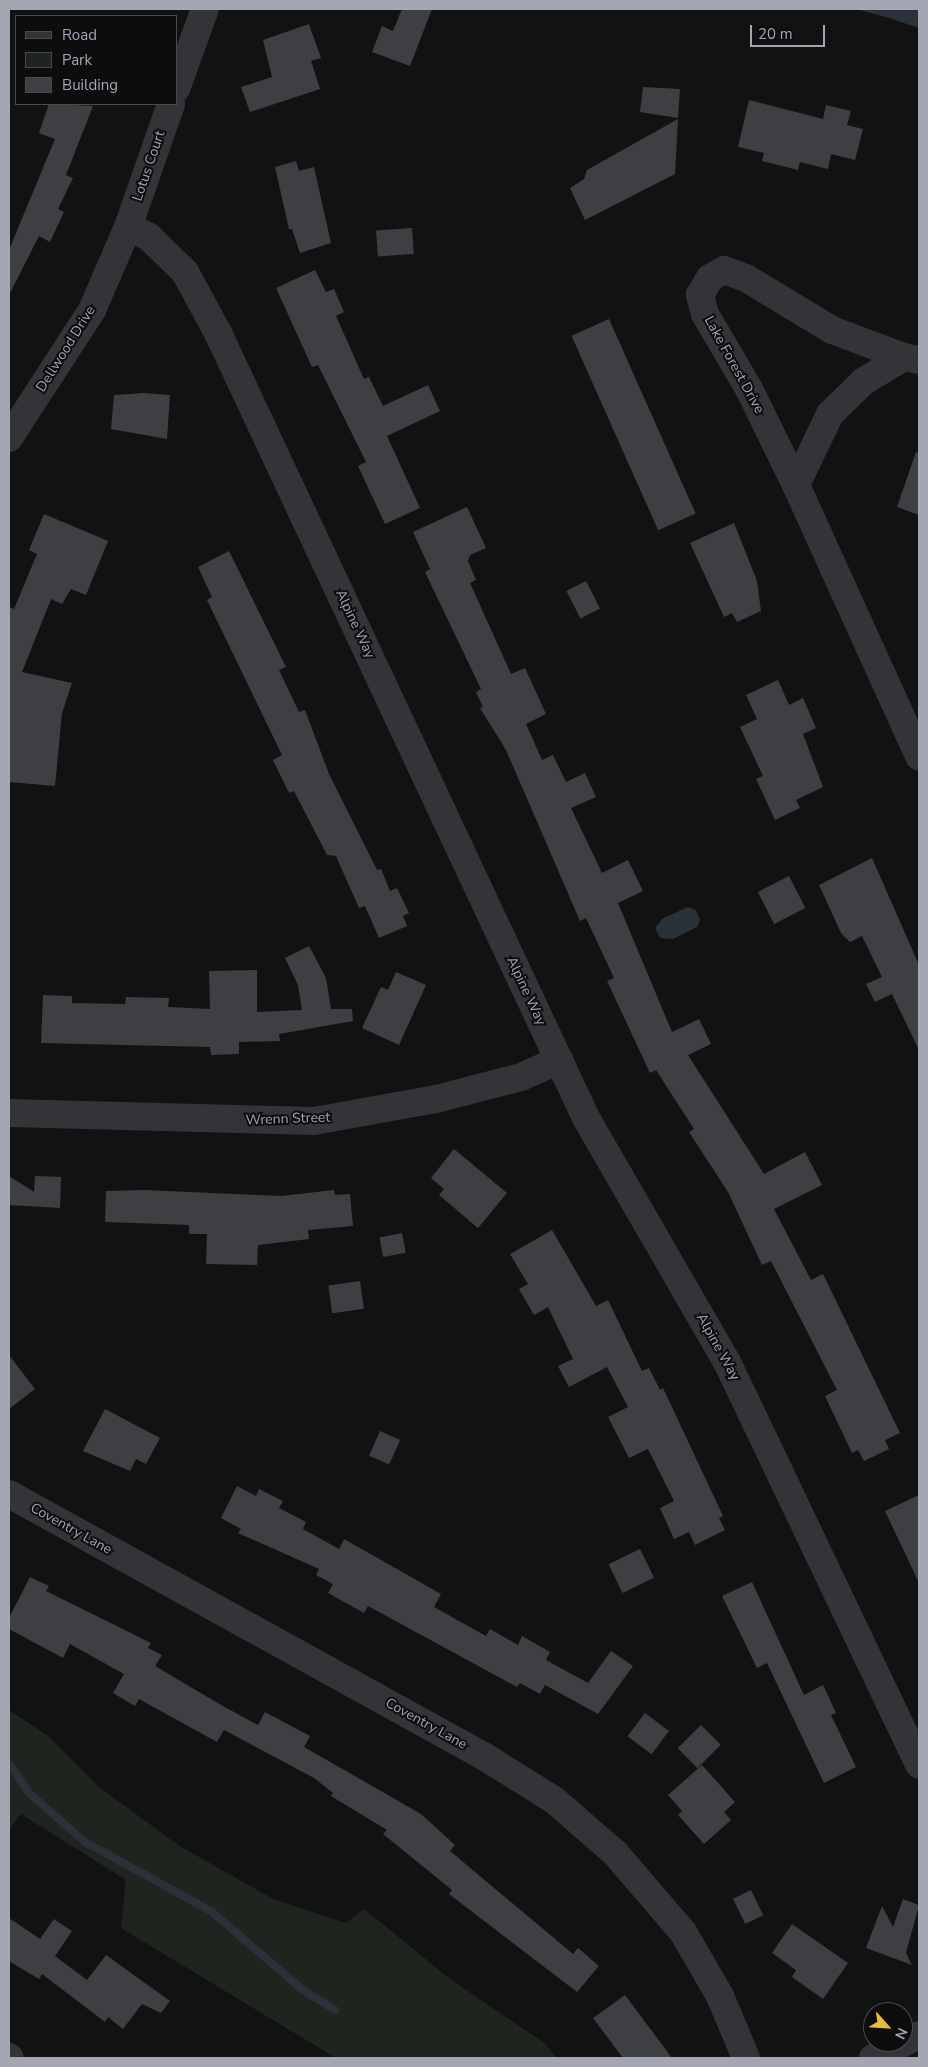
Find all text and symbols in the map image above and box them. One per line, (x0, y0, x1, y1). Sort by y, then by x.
legend (15, 15, 178, 105)
scale bar (753, 15, 828, 47)
text: 20 m (758, 24, 793, 44)
text: Road (62, 25, 97, 45)
text: Park (62, 50, 92, 70)
text: Building (62, 75, 118, 95)
street label: Lotus Court (129, 129, 169, 203)
street label: Dellwood Drive (33, 303, 99, 395)
street label: Lake Forest Drive (700, 313, 768, 417)
street label: Alpine Way (332, 587, 378, 661)
street label: Alpine Way (503, 954, 549, 1028)
street label: Wrenn Street (245, 1109, 331, 1129)
street label: Alpine Way (693, 1311, 743, 1383)
street label: Coventry Lane (27, 1500, 115, 1558)
street label: Coventry Lane (382, 1695, 470, 1753)
north arrow (863, 2002, 913, 2052)
text: N (890, 2024, 912, 2042)

